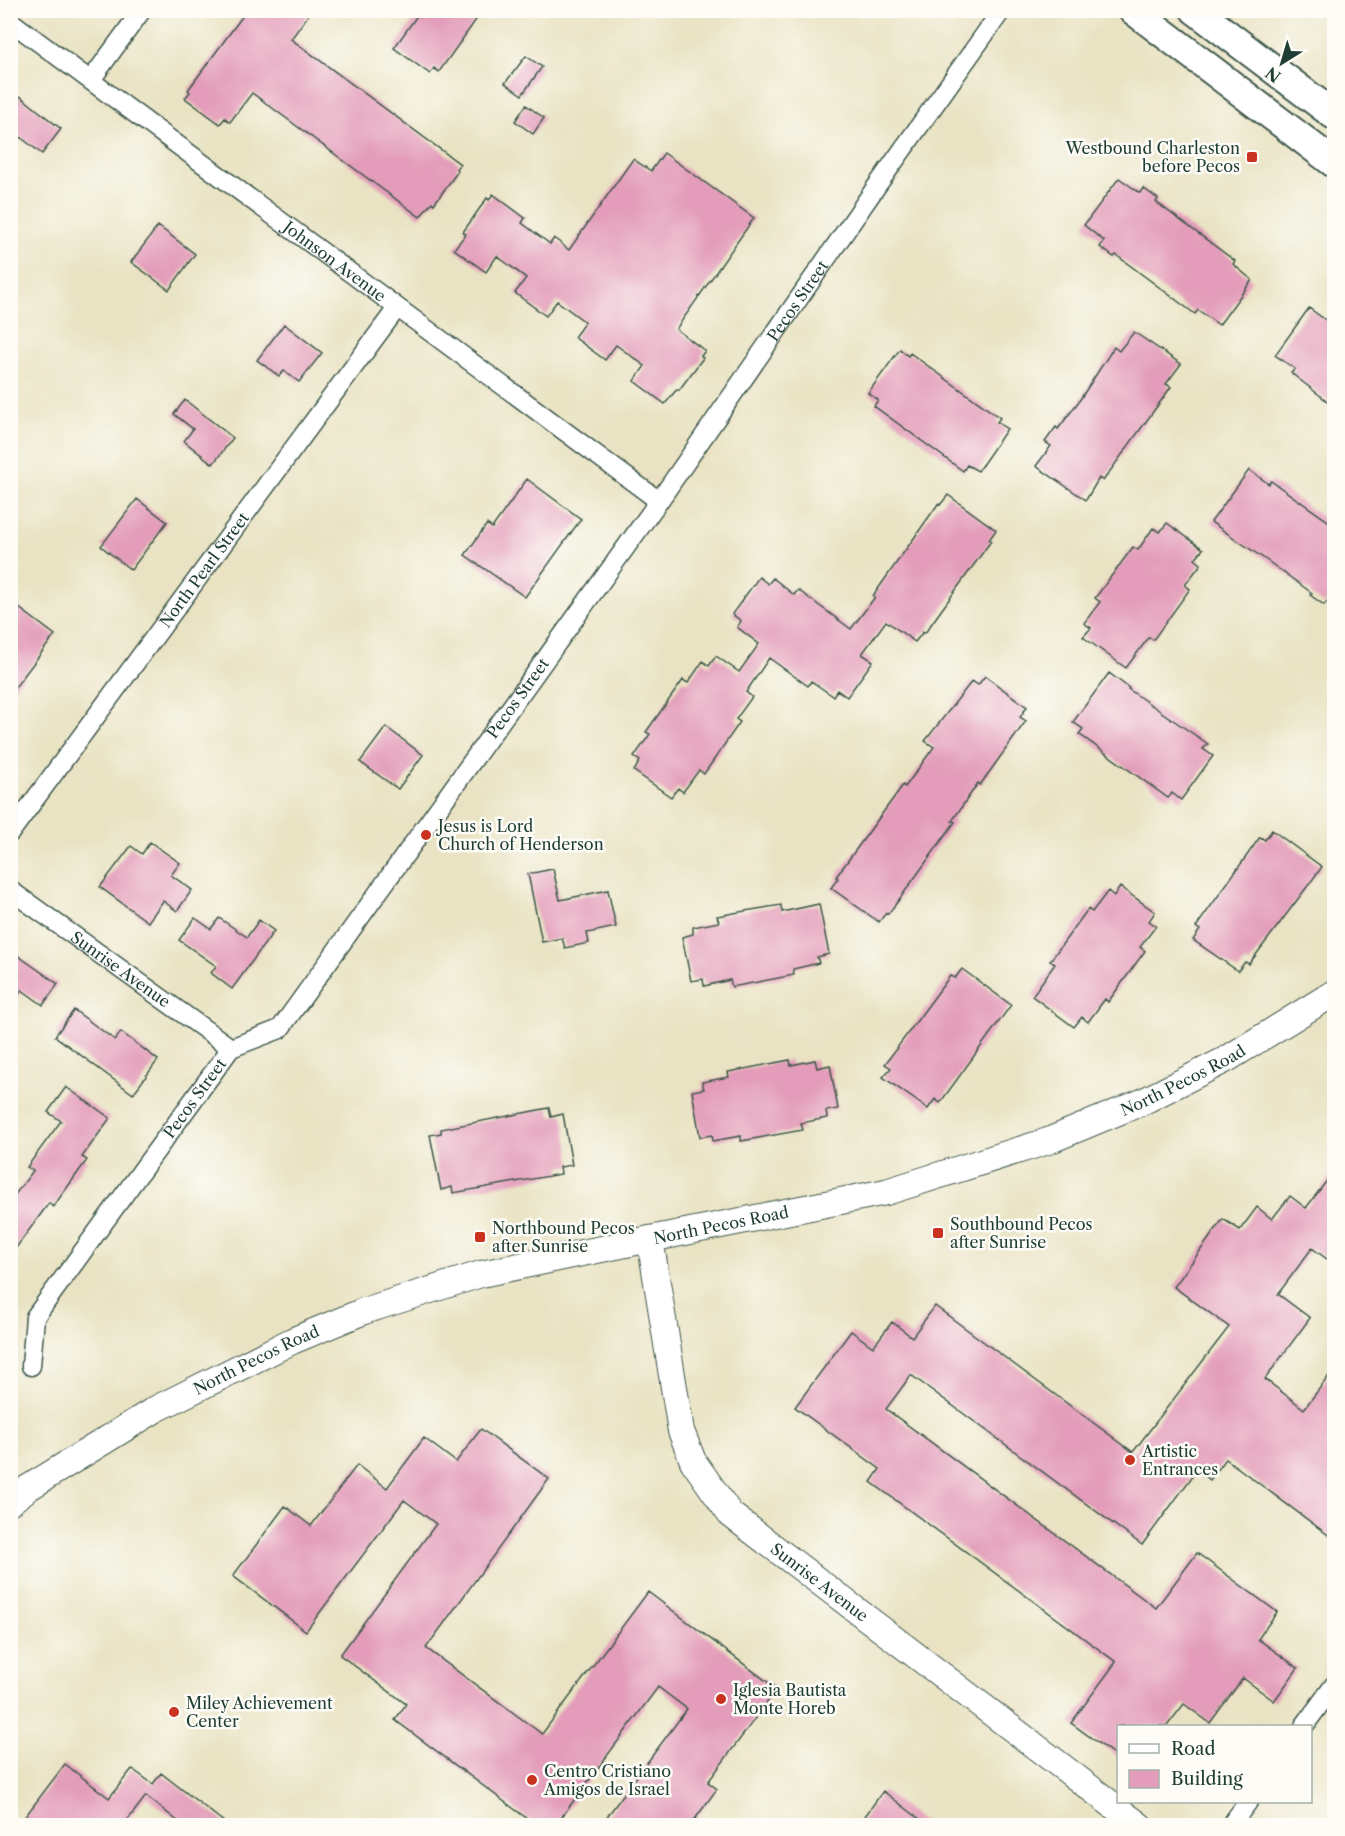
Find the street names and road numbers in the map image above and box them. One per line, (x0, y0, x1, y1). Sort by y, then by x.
street label: Johnson Avenue (277, 215, 390, 306)
street label: Pecos Street (763, 256, 833, 345)
street label: North Pearl Street (155, 508, 253, 631)
street label: Pecos Street (482, 654, 553, 742)
street label: Sunrise Avenue (67, 927, 174, 1011)
street label: North Pecos Road (1117, 1040, 1249, 1120)
street label: Pecos Street (159, 1054, 230, 1142)
street label: North Pecos Road (652, 1202, 791, 1248)
street label: North Pecos Road (190, 1321, 322, 1399)
street label: Sunrise Avenue (767, 1539, 872, 1626)

